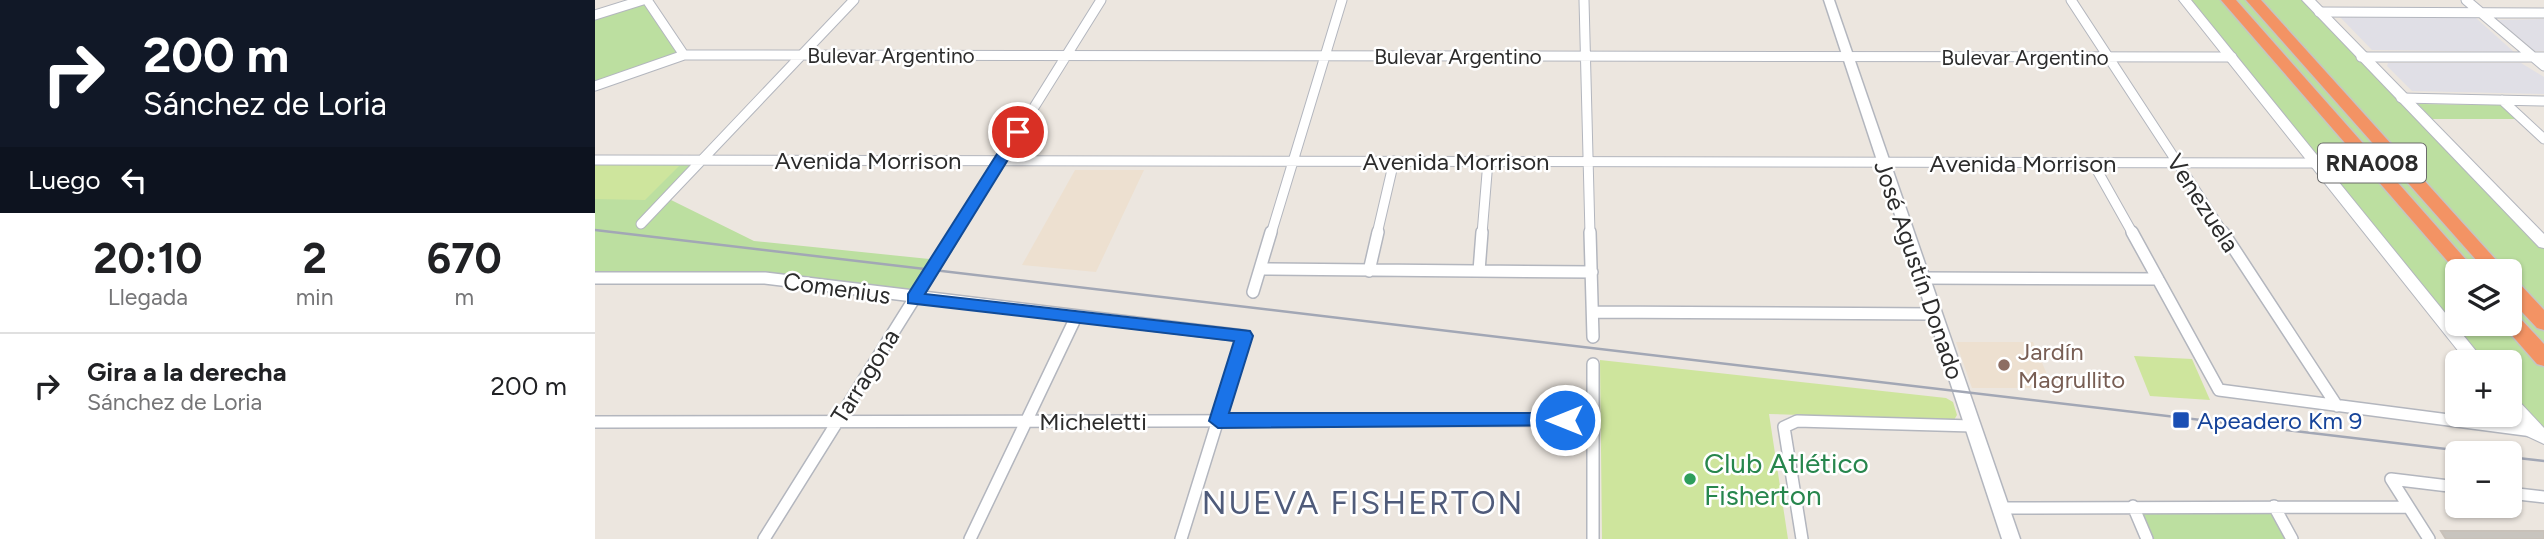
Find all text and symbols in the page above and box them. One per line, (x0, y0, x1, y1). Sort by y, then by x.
text: 200 m (143, 25, 289, 84)
icon: right (28, 28, 119, 119)
street label: Bulevar Argentino (807, 43, 975, 68)
street label: Bulevar Argentino (1374, 44, 1542, 69)
street label: Bulevar Argentino (1941, 45, 2109, 70)
text: Sánchez de Loria (143, 85, 387, 123)
pin (988, 102, 1048, 162)
icon: arrive (999, 113, 1037, 151)
road number: RNA008 (2318, 144, 2426, 182)
street label: Avenida Morrison (775, 146, 961, 175)
street label: Avenida Morrison (1363, 147, 1549, 176)
street label: Avenida Morrison (1930, 149, 2116, 178)
street label: Venezuela (2161, 149, 2245, 257)
street label: José Agustín Donado (1868, 157, 1970, 383)
icon: left (115, 161, 153, 199)
text: Luego (28, 164, 101, 196)
text: 20:10 (93, 233, 202, 284)
text: 2 (302, 233, 327, 284)
text: 670 (427, 233, 502, 284)
map controls (2445, 259, 2522, 518)
button: layers (2445, 259, 2522, 336)
street label: Comenius (781, 266, 893, 310)
text: Llegada (108, 283, 188, 311)
text: min (296, 283, 333, 311)
text: m (454, 283, 474, 311)
street label: Tarragona (825, 323, 905, 429)
place label: Jardín Magrullito (2018, 337, 2125, 394)
button: + (2445, 350, 2522, 427)
text: Gira a la derecha (87, 356, 287, 388)
marker: Jardín Magrullito (1996, 357, 2012, 373)
icon: right (28, 367, 66, 405)
text: 200 m (491, 370, 567, 402)
position arrow (1528, 383, 1602, 457)
text: Sánchez de Loria (87, 388, 262, 416)
place label: Apeadero Km 9 (2197, 406, 2362, 435)
street label: Micheletti (1039, 407, 1147, 436)
marker: Apeadero Km 9 (2171, 410, 2191, 430)
button: − (2445, 441, 2522, 518)
place label: Club Atlético Fisherton (1704, 446, 1869, 512)
marker: Club Atlético Fisherton (1682, 471, 1698, 487)
district label: NUEVA FISHERTON (1202, 484, 1524, 522)

